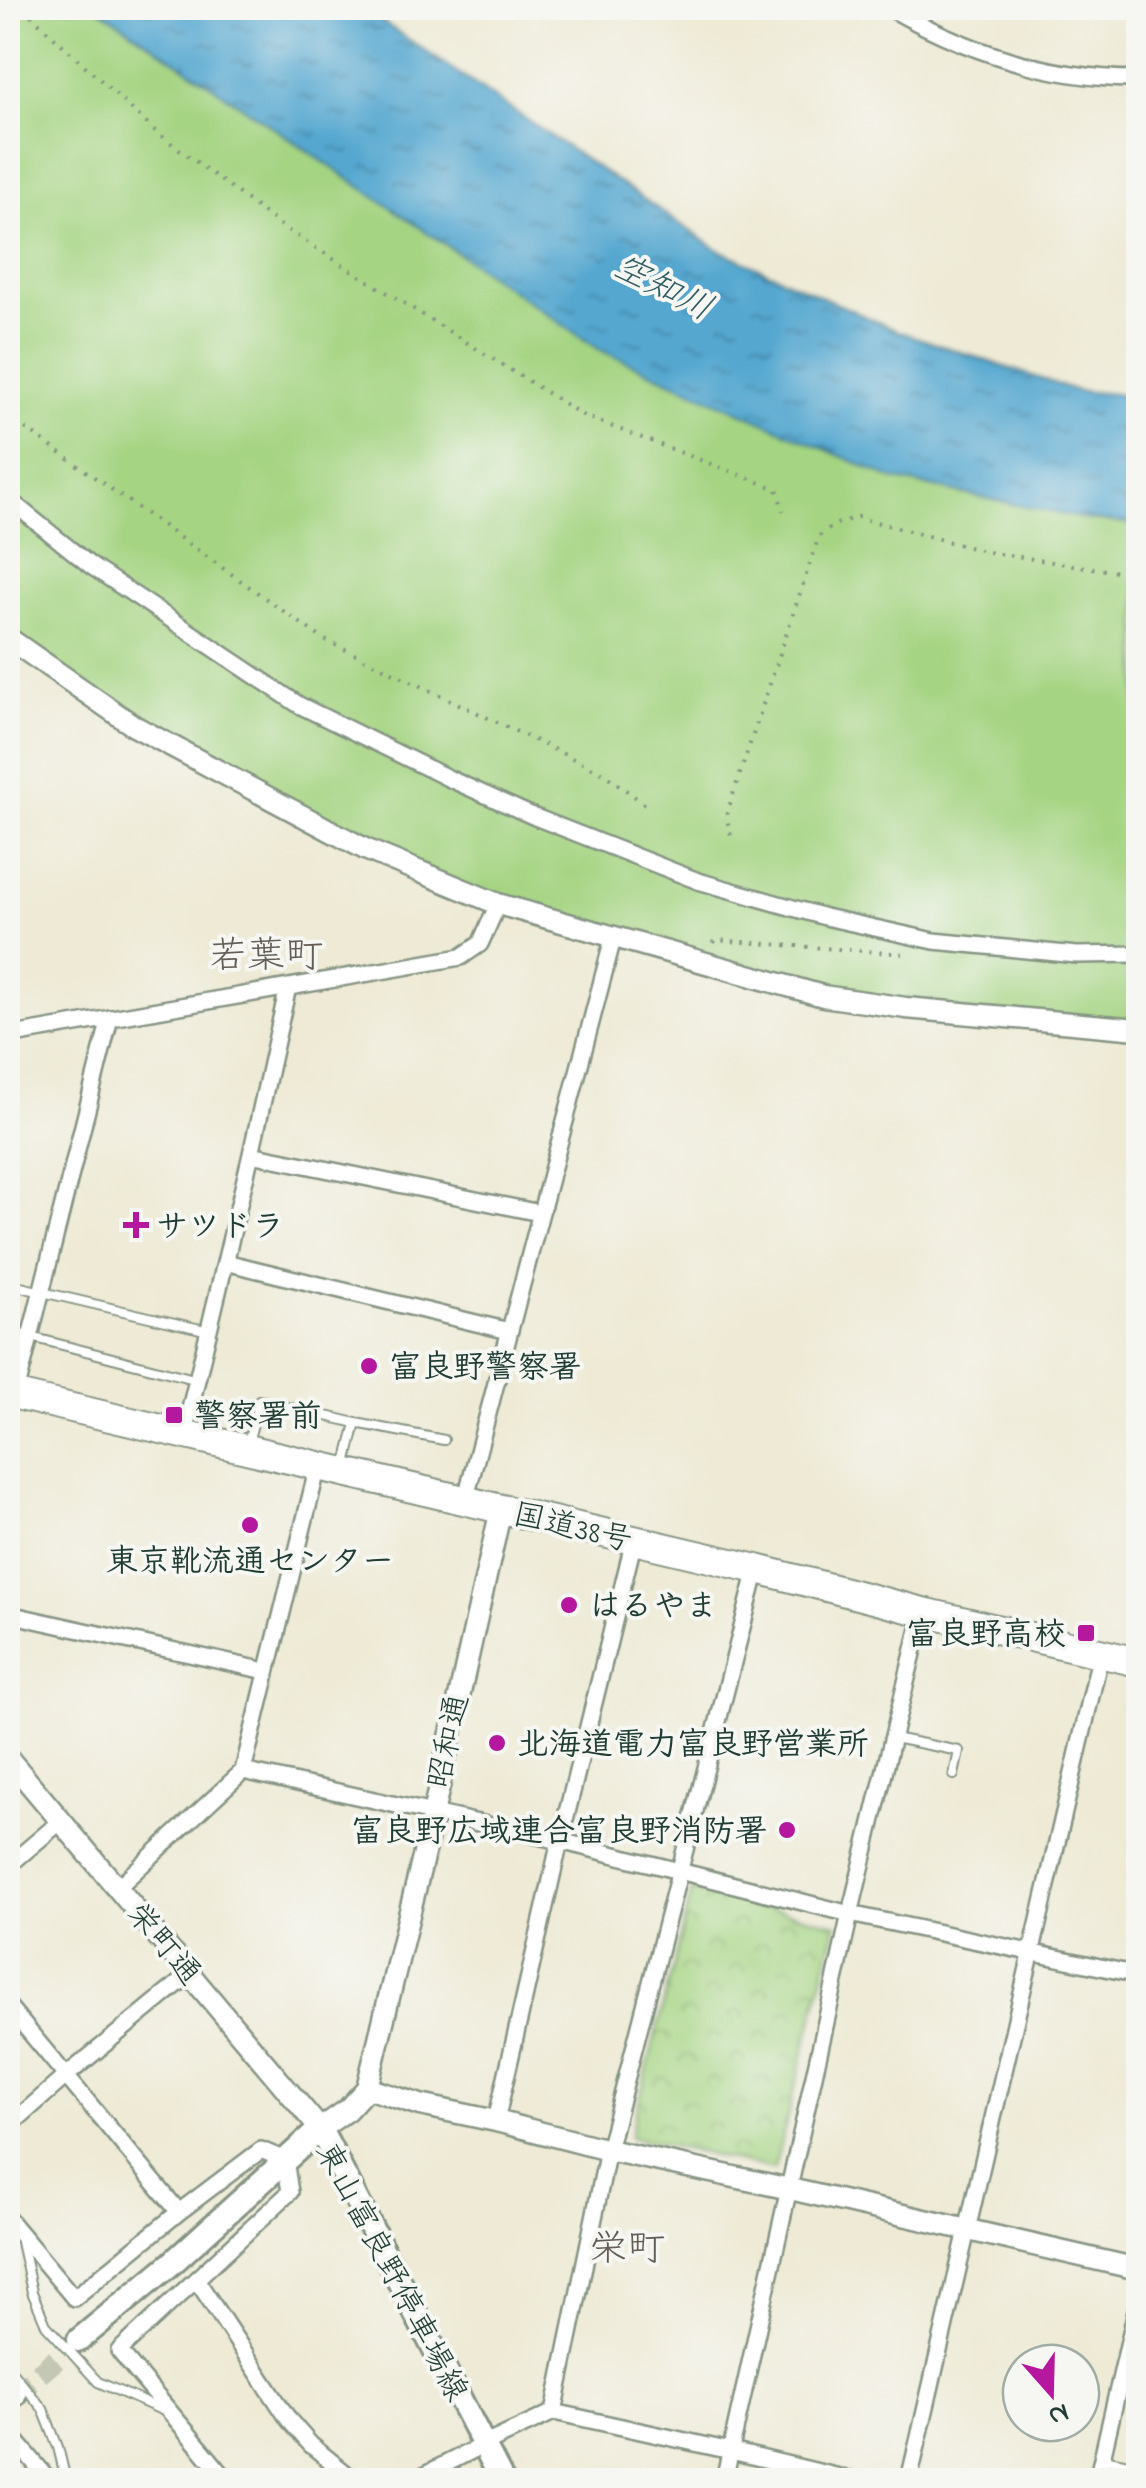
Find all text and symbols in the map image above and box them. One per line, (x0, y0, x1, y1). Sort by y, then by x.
water label: 空知川 (604, 243, 721, 336)
district label: 若葉町 (209, 930, 323, 986)
place label: サツドラ (156, 1205, 284, 1252)
marker: サツドラ (125, 1214, 147, 1236)
place label: 富良野警察署 (389, 1346, 581, 1393)
marker: 富良野警察署 (358, 1355, 380, 1377)
place label: 警察署前 (194, 1395, 322, 1442)
marker: 警察署前 (163, 1404, 185, 1426)
street label: 国道38号 (508, 1493, 637, 1566)
marker: 東京靴流通センター (239, 1514, 261, 1536)
place label: 東京靴流通センター (106, 1540, 394, 1587)
place label: はるやま (589, 1585, 718, 1632)
marker: はるやま (558, 1594, 580, 1616)
place label: 富良野高校 (906, 1613, 1066, 1660)
marker: 富良野高校 (1075, 1622, 1097, 1644)
street label: 昭和通 (417, 1690, 483, 1794)
place label: 北海道電力富良野営業所 (517, 1723, 869, 1770)
marker: 北海道電力富良野営業所 (486, 1732, 508, 1754)
place label: 富良野広域連合富良野消防署 (351, 1810, 767, 1857)
marker: 富良野広域連合富良野消防署 (776, 1819, 798, 1841)
street label: 栄町通 (113, 1893, 211, 1997)
street label: 東山富良野停車場線 (302, 2134, 478, 2411)
district label: 栄町 (589, 2223, 665, 2279)
north arrow (1001, 2343, 1101, 2443)
text: N (1042, 2391, 1074, 2436)

